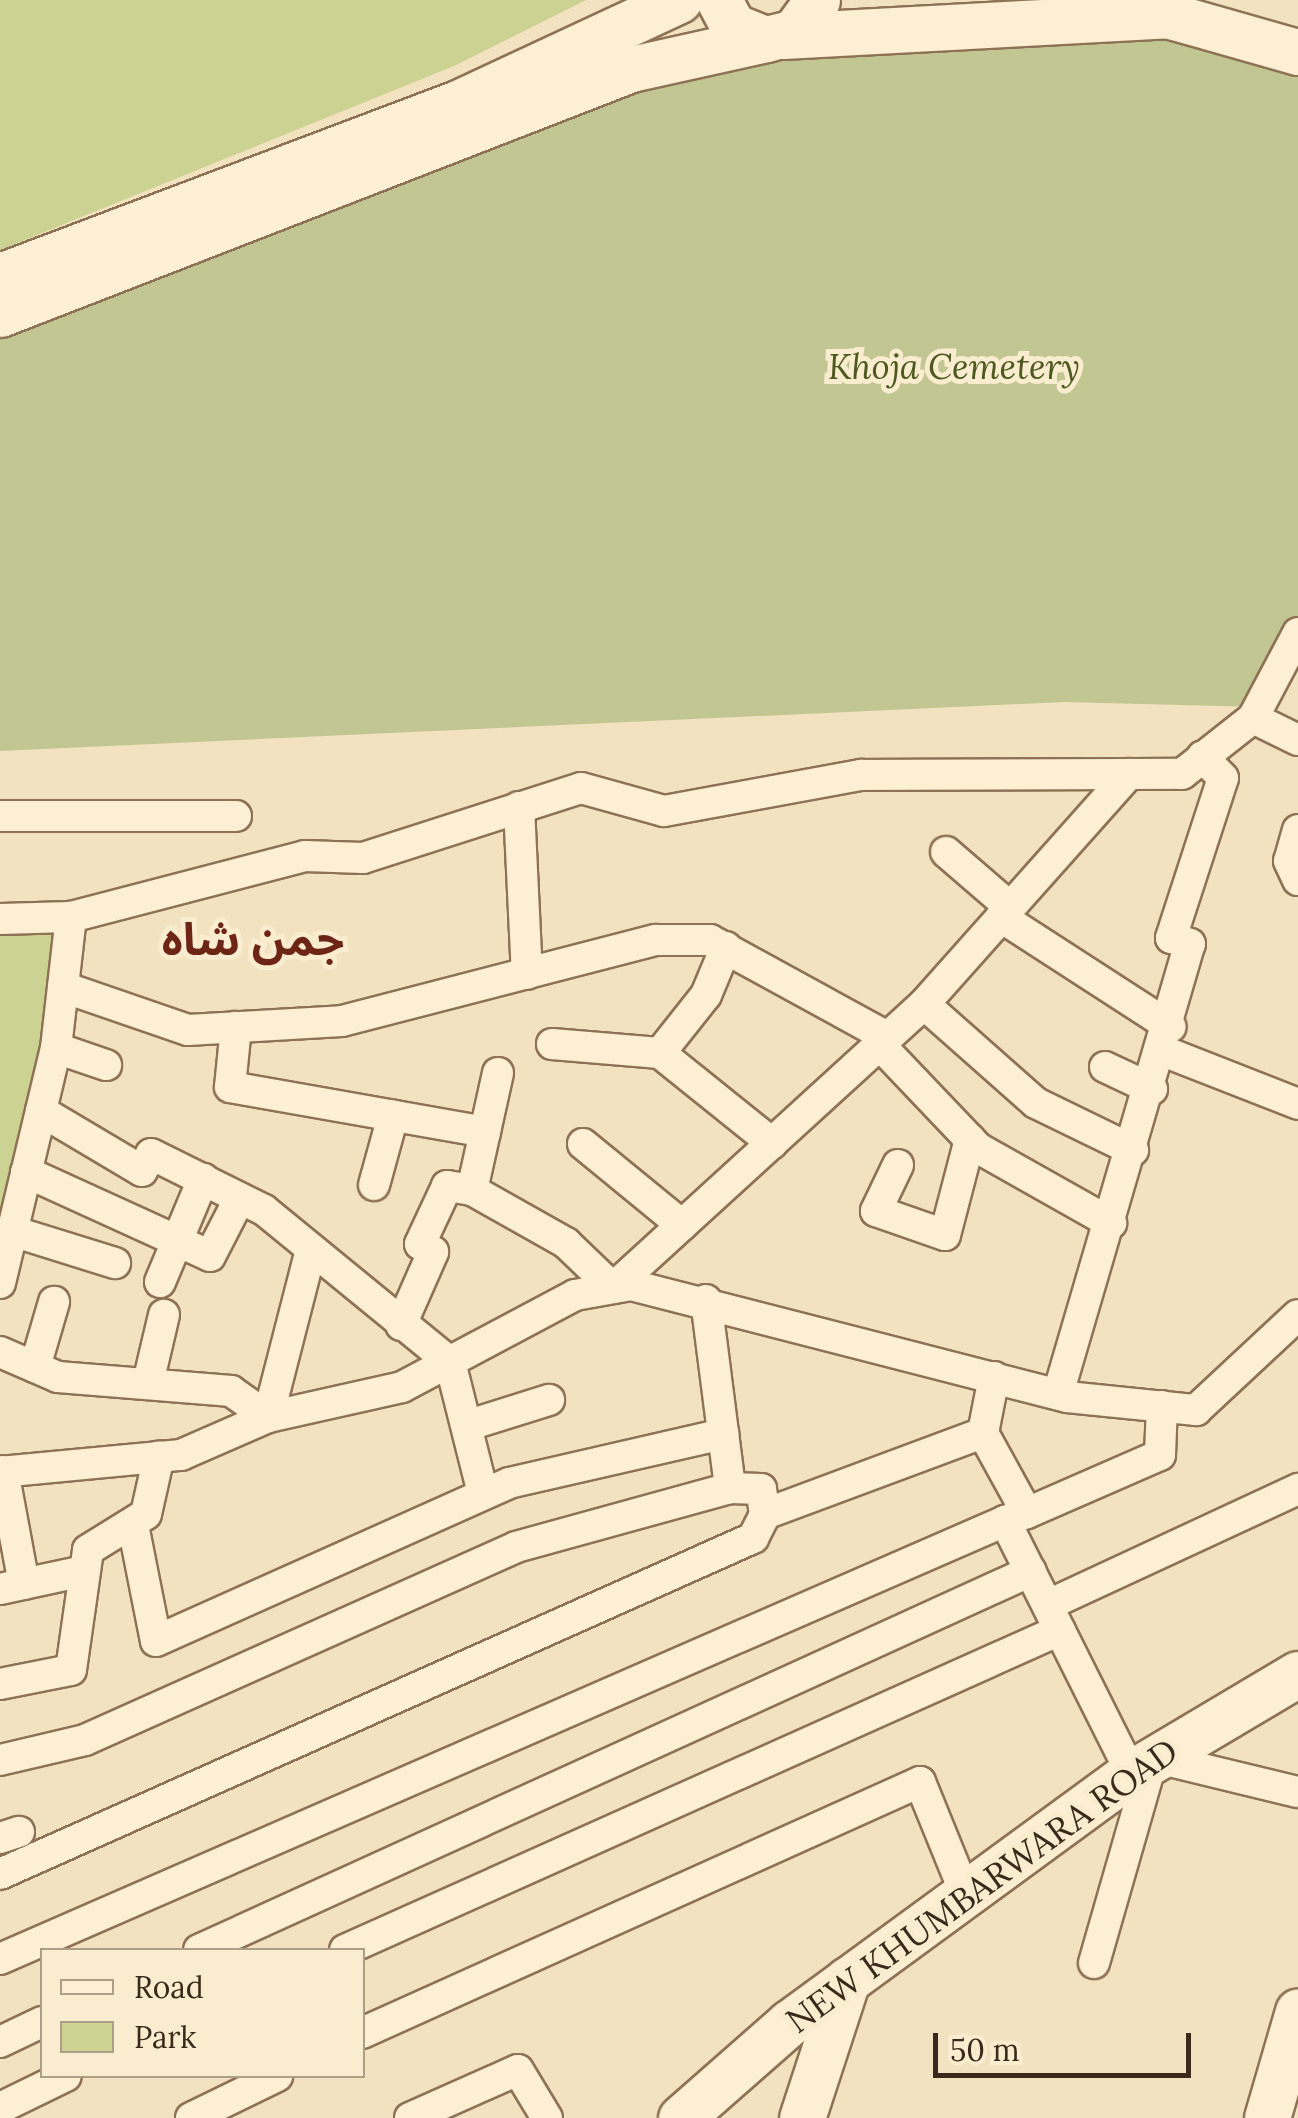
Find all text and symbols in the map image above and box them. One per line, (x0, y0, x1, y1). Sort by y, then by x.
park label: Khoja Cemetery (828, 346, 1080, 388)
district label: جمن شاہ (162, 912, 344, 966)
street label: NEW KHUMBARWARA ROAD (778, 1730, 1186, 2042)
legend (40, 1948, 365, 2078)
text: Road (134, 1968, 204, 2006)
scale bar (938, 2013, 1196, 2075)
text: Park (134, 2018, 196, 2056)
text: 50 m (950, 2031, 1020, 2069)

